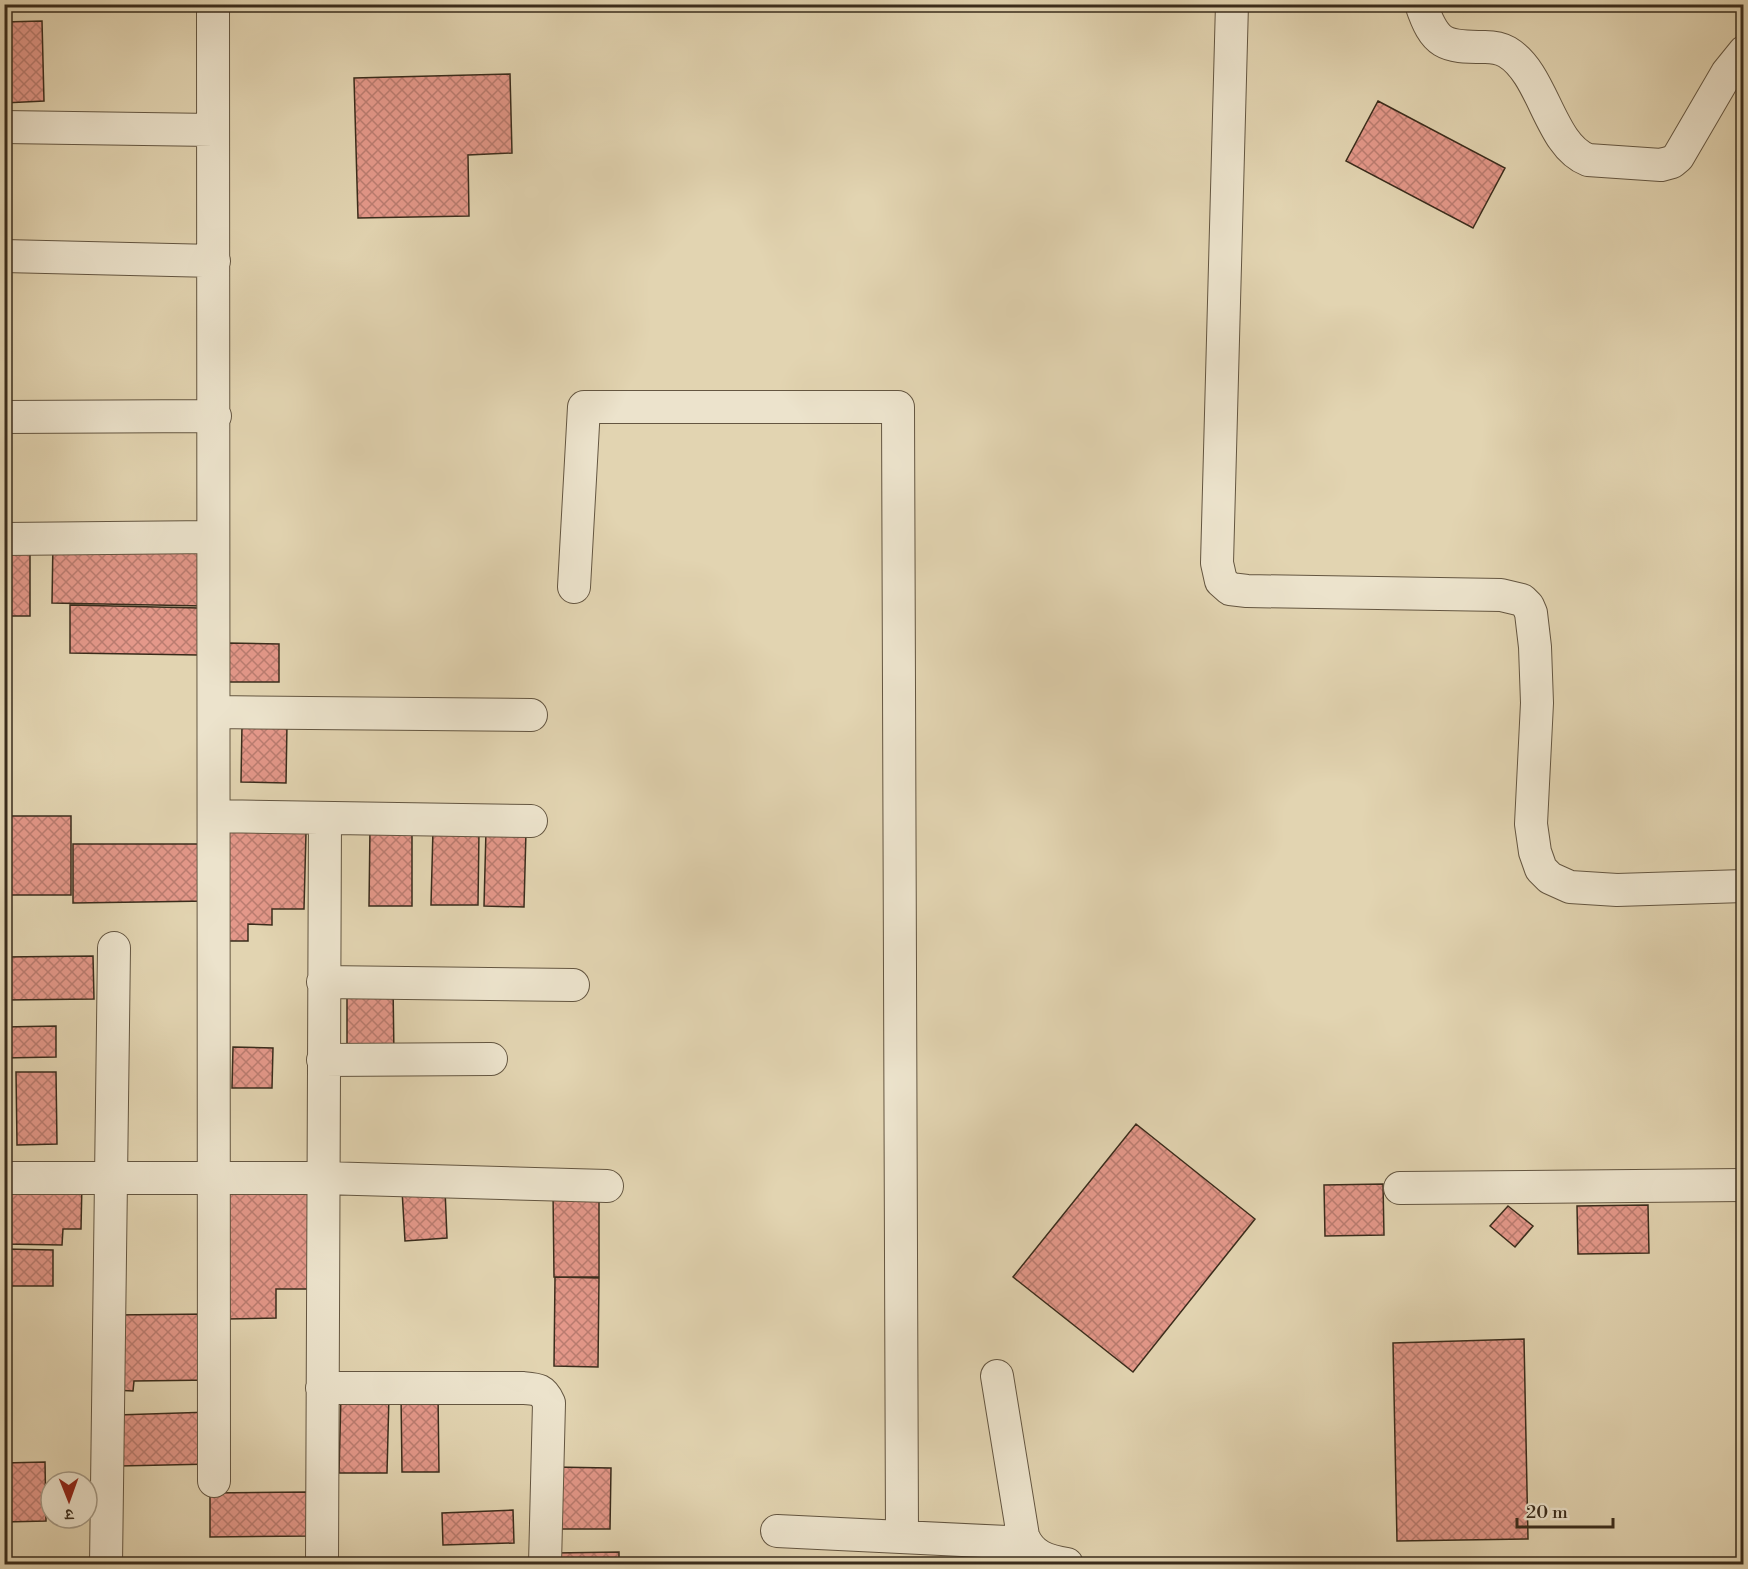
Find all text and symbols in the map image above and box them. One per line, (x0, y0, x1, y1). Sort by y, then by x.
north arrow (39, 1470, 99, 1530)
scale bar (1517, 1491, 1613, 1529)
text: 20 m (1526, 1501, 1568, 1524)
text: उ (63, 1504, 74, 1524)

